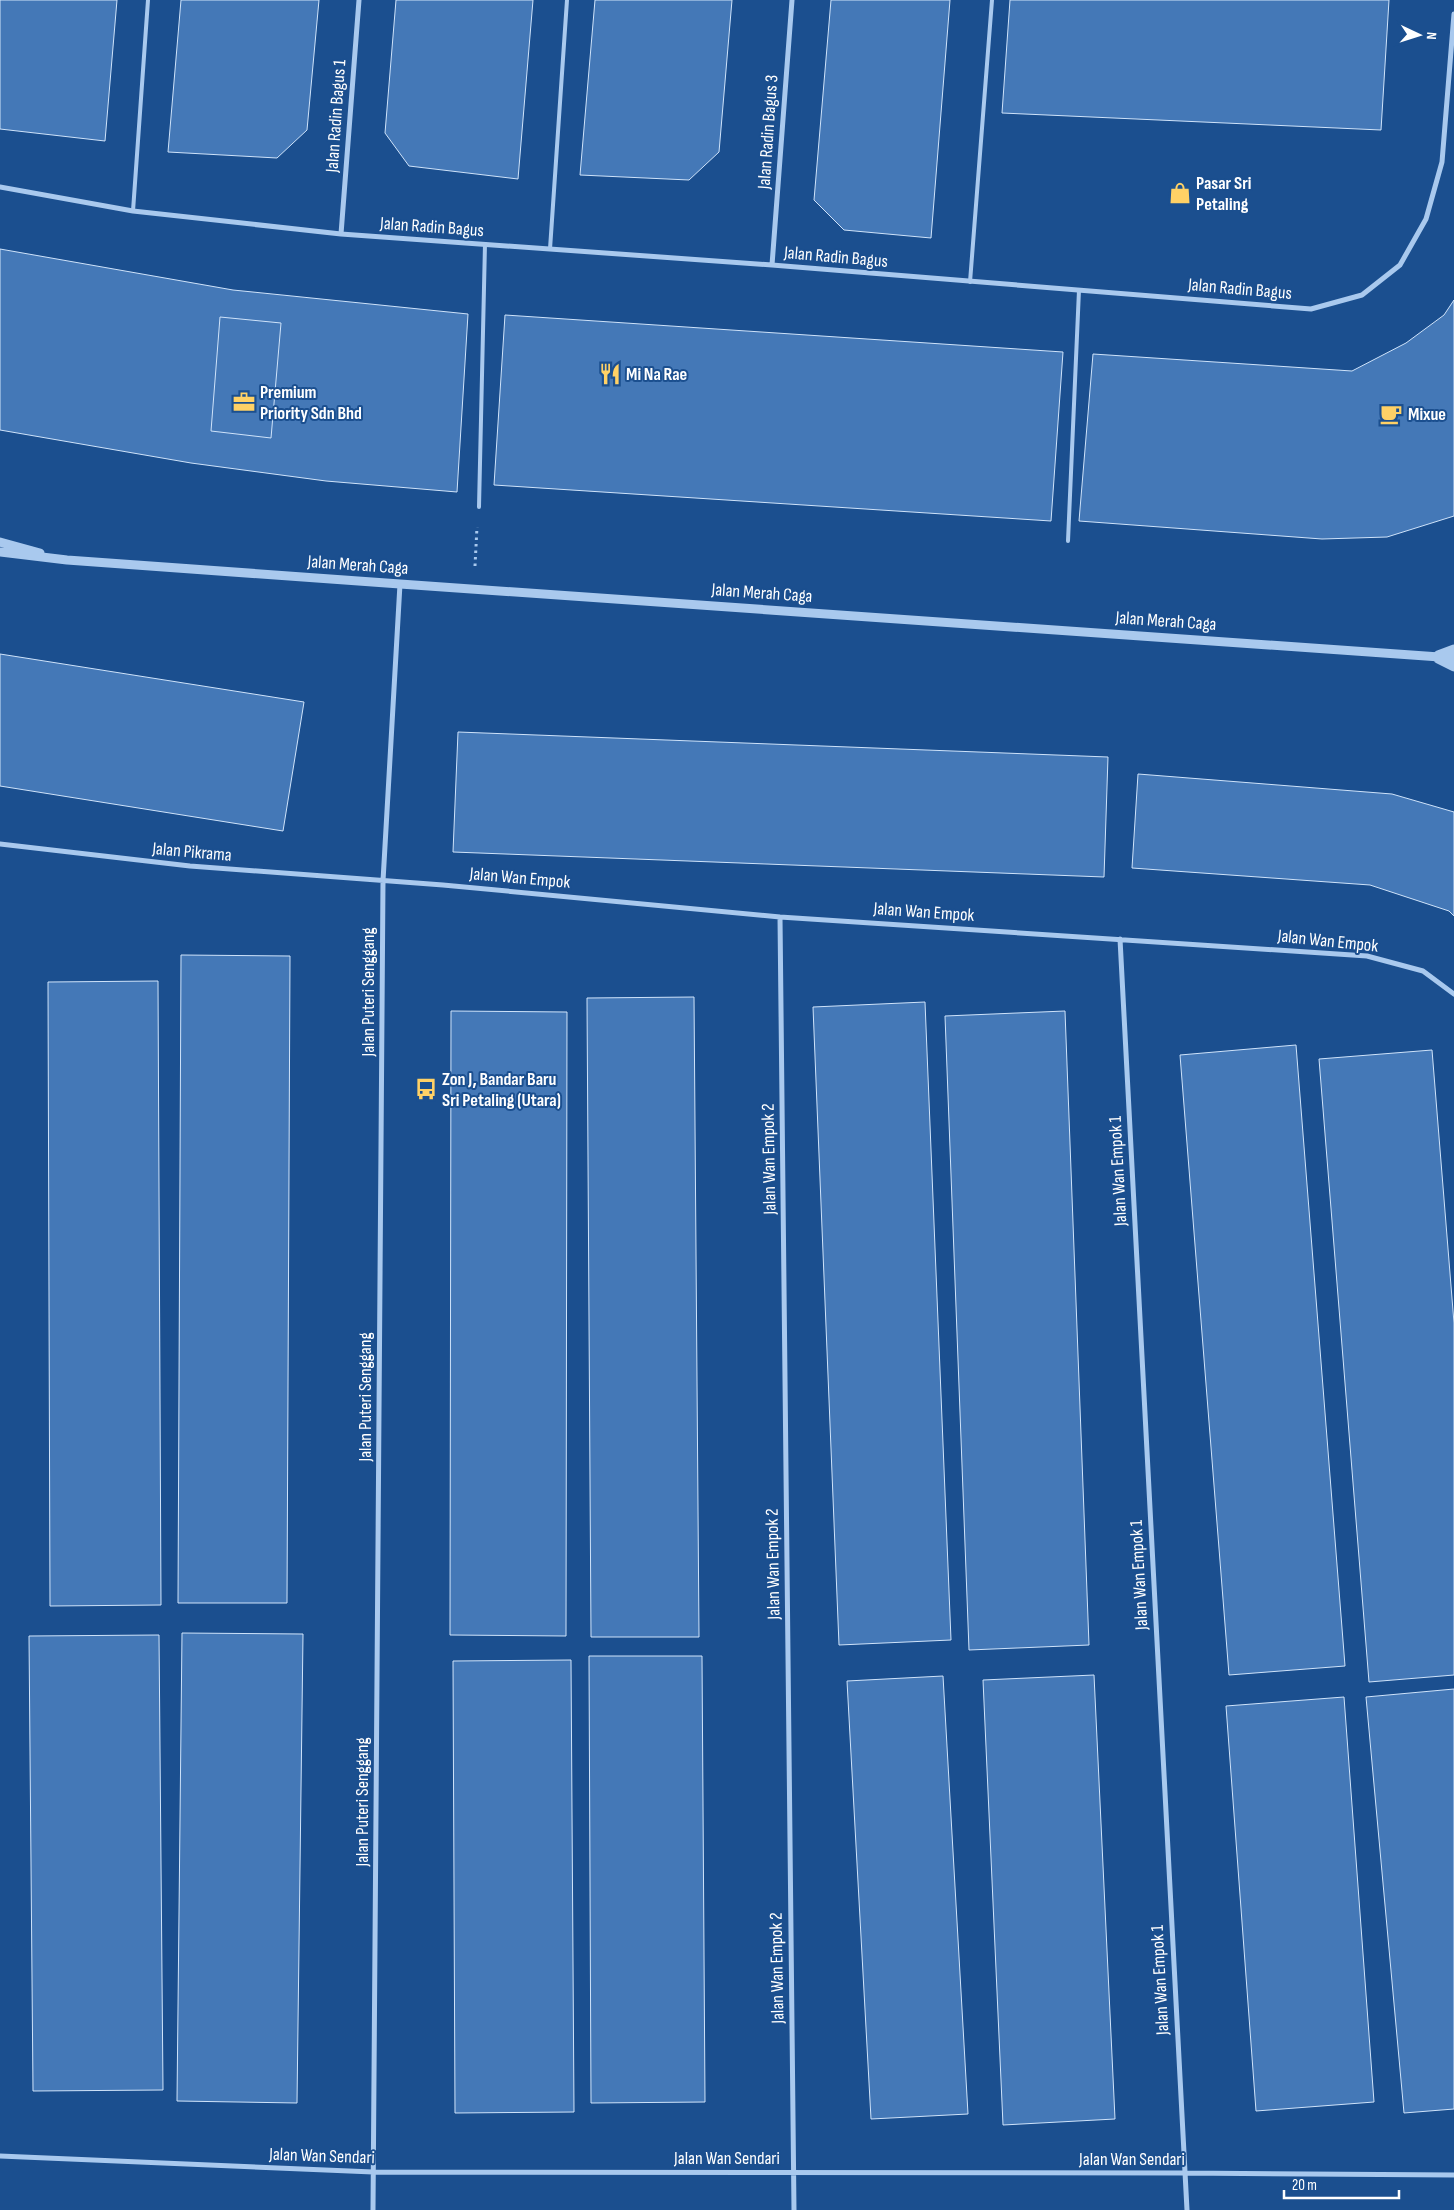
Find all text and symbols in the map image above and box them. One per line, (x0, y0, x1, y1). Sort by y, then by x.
north arrow (1394, 10, 1444, 60)
text: N (1423, 32, 1440, 40)
street label: Jalan Radin Bagus 1 (322, 58, 350, 174)
street label: Jalan Radin Bagus 3 (753, 74, 782, 191)
place label: Pasar Sri Petaling (1196, 173, 1251, 215)
shop icon: Pasar Sri Petaling (1167, 180, 1193, 206)
street label: Jalan Radin Bagus (378, 213, 485, 241)
street label: Jalan Radin Bagus (782, 242, 889, 272)
street label: Jalan Radin Bagus (1186, 274, 1293, 304)
restaurant icon: Mi Na Rae (597, 361, 623, 387)
place label: Mi Na Rae (626, 364, 687, 385)
place label: Premium Priority Sdn Bhd (260, 382, 362, 424)
office icon: Premium Priority Sdn Bhd (231, 389, 257, 415)
cafe icon: Mixue (1378, 401, 1404, 427)
place label: Mixue (1408, 404, 1446, 425)
street label: Jalan Merah Caga (306, 551, 409, 579)
street label: Jalan Merah Caga (710, 579, 813, 607)
street label: Jalan Merah Caga (1114, 607, 1217, 635)
street label: Jalan Pikrama (150, 838, 233, 866)
street label: Jalan Wan Empok (468, 863, 571, 893)
street label: Jalan Wan Empok (872, 898, 975, 926)
street label: Jalan Wan Empok (1276, 925, 1379, 957)
street label: Jalan Puteri Senggang (358, 927, 379, 1058)
place label: Zon J, Bandar Baru Sri Petaling (Utara) (442, 1069, 561, 1111)
bus stop icon: Zon J, Bandar Baru Sri Petaling (Utara) (413, 1076, 439, 1102)
street label: Jalan Wan Empok 2 (758, 1103, 780, 1216)
street label: Jalan Wan Empok 1 (1105, 1115, 1131, 1228)
street label: Jalan Puteri Senggang (355, 1332, 376, 1463)
street label: Jalan Wan Empok 2 (762, 1508, 784, 1621)
street label: Jalan Wan Empok 1 (1126, 1519, 1152, 1632)
street label: Jalan Puteri Senggang (352, 1737, 373, 1868)
street label: Jalan Wan Empok 2 (766, 1912, 788, 2025)
street label: Jalan Wan Empok 1 (1147, 1924, 1173, 2037)
street label: Jalan Wan Sendari (268, 2144, 375, 2168)
street label: Jalan Wan Sendari (673, 2148, 780, 2169)
street label: Jalan Wan Sendari (1078, 2149, 1185, 2170)
scale bar (1284, 2168, 1399, 2200)
text: 20 m (1292, 2176, 1317, 2195)

